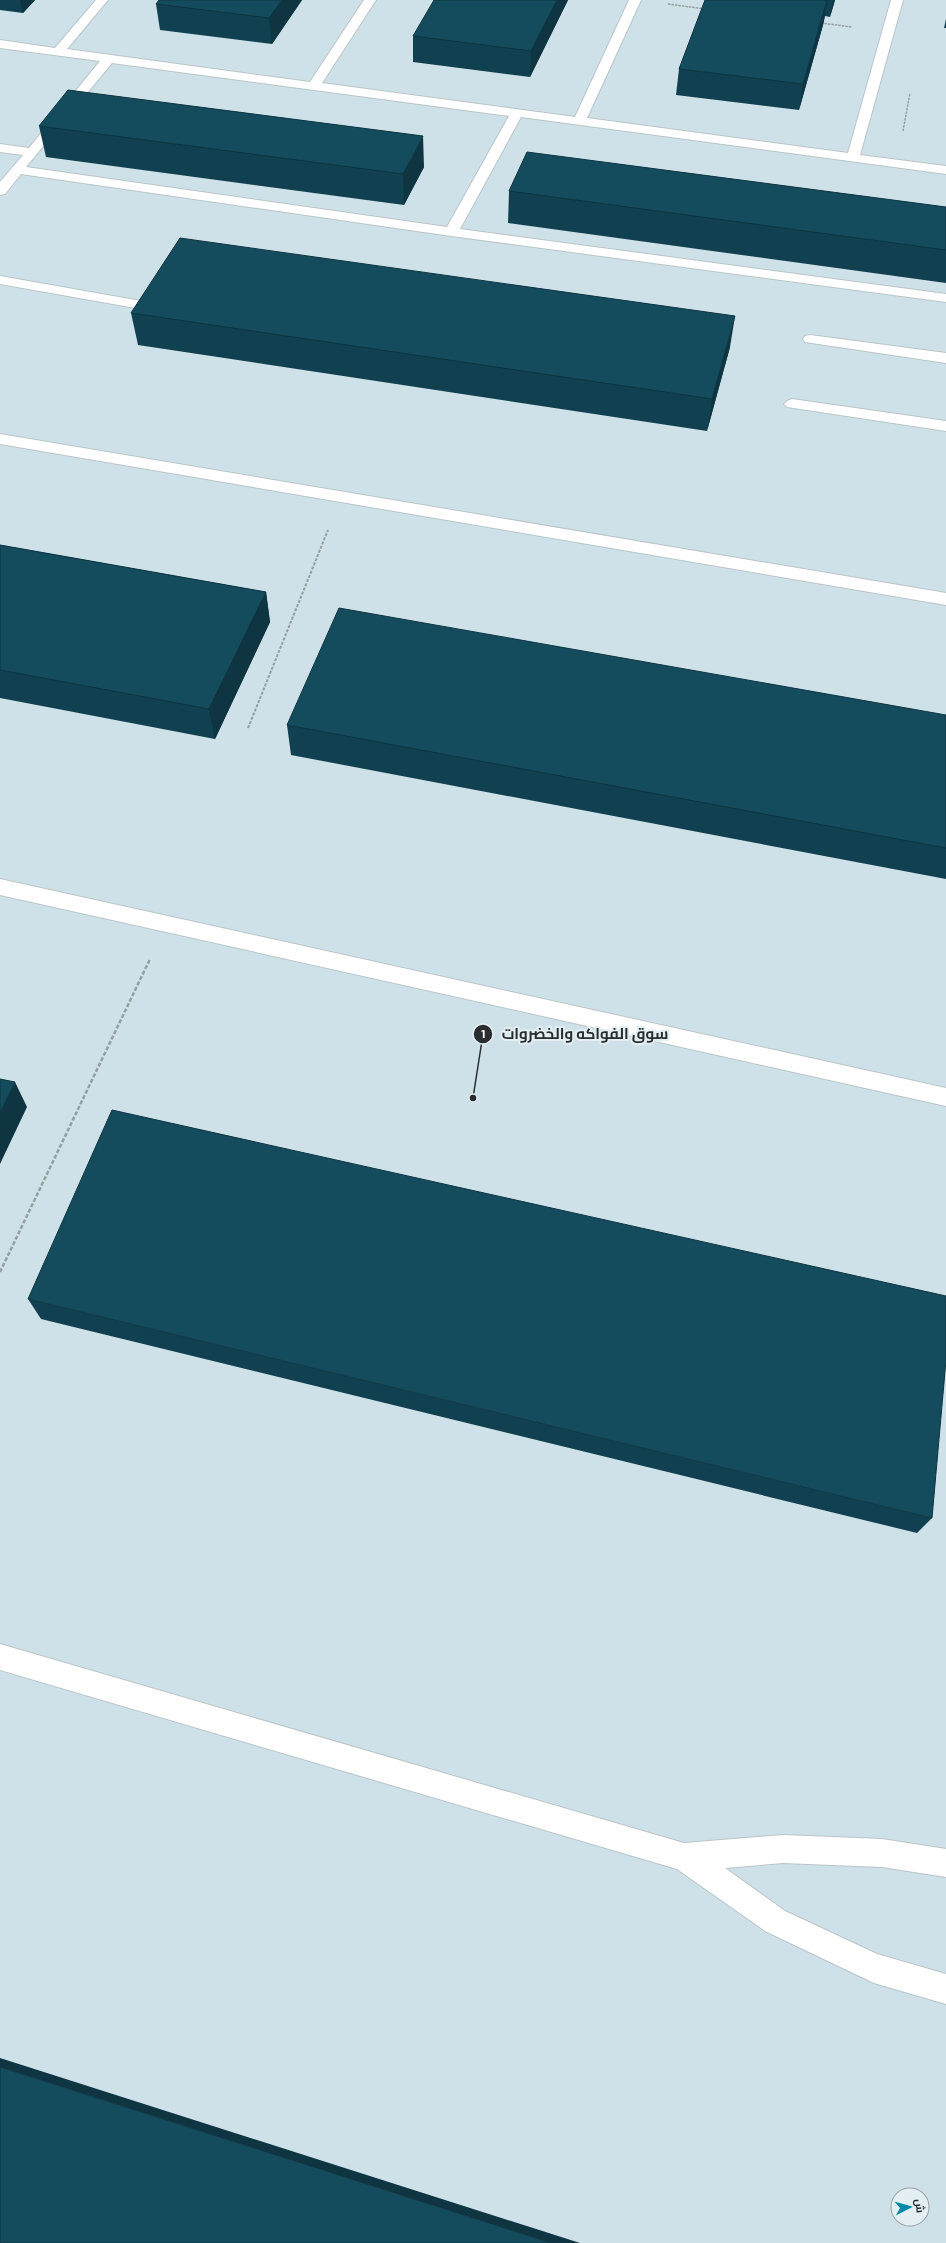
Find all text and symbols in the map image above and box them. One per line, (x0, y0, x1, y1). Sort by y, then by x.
callout: سوق الفواكه والخضروات (473, 1020, 676, 1047)
text: سوق الفواكه والخضروات (502, 1024, 668, 1043)
text: 1 (481, 1026, 485, 1040)
north arrow (890, 2187, 930, 2227)
text: ش (912, 2198, 928, 2214)

